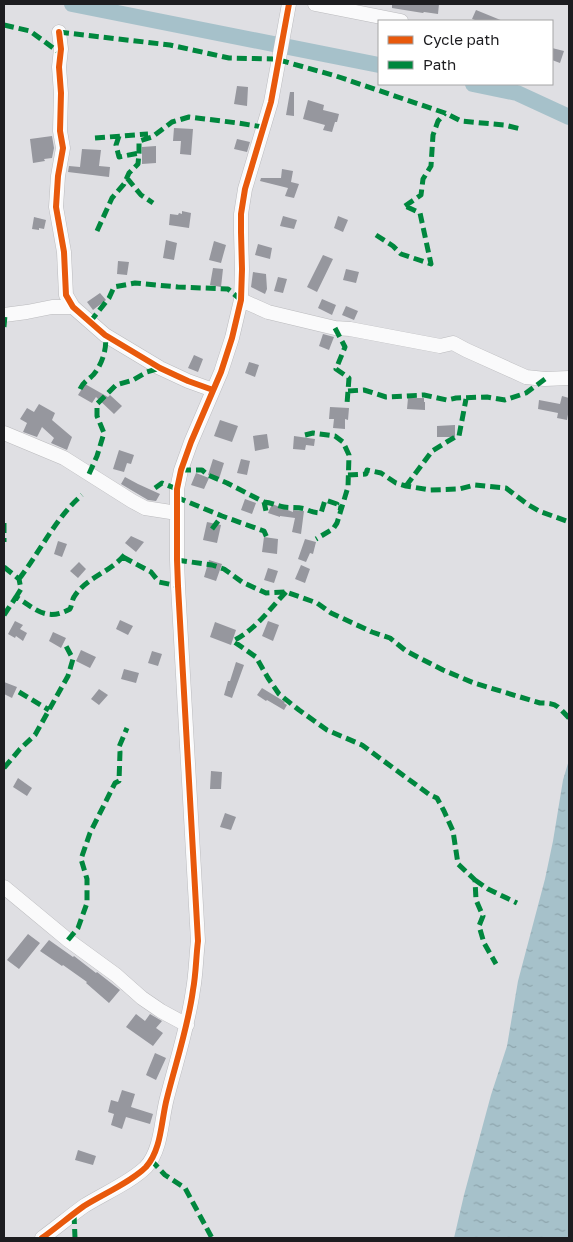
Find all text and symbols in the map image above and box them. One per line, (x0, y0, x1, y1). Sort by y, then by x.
legend (378, 20, 553, 85)
text: Cycle path (423, 30, 499, 48)
text: Path (423, 55, 456, 73)

